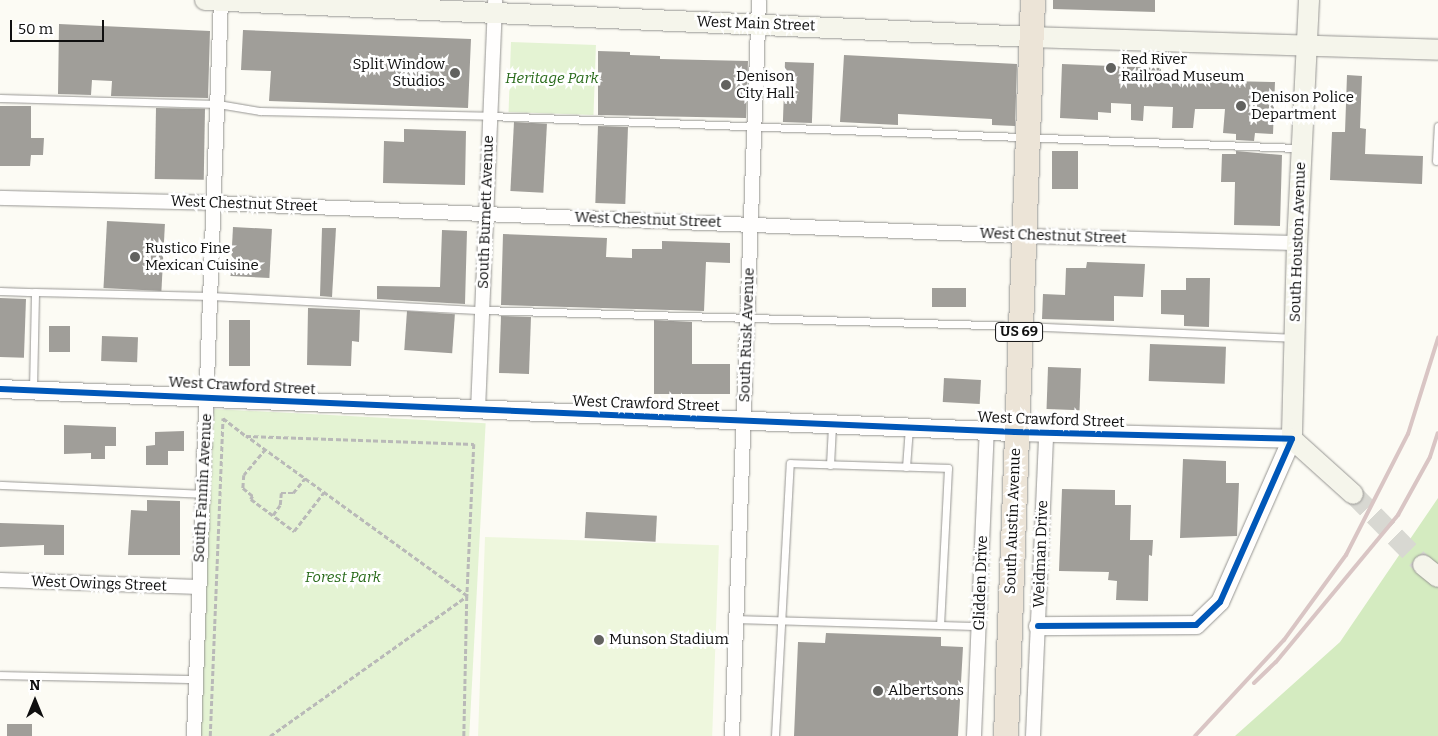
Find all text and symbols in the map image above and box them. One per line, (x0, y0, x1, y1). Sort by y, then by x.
scale bar (12, 10, 106, 42)
street label: West Main Street (696, 13, 816, 35)
text: 50 m (18, 20, 53, 38)
place label: Red River Railroad Museum (1121, 50, 1244, 85)
place label: Split Window Studios (352, 55, 445, 90)
marker: Red River Railroad Museum (1105, 62, 1117, 74)
marker: Split Window Studios (449, 67, 461, 79)
place label: Denison City Hall (736, 67, 794, 102)
park label: Heritage Park (505, 70, 599, 88)
marker: Denison City Hall (720, 79, 732, 91)
place label: Denison Police Department (1251, 88, 1354, 123)
marker: Denison Police Department (1235, 100, 1247, 112)
street label: South Burnett Avenue (474, 135, 498, 289)
street label: South Houston Avenue (1286, 162, 1310, 322)
street label: West Chestnut Street (170, 192, 318, 216)
street label: West Chestnut Street (574, 208, 722, 232)
street label: West Chestnut Street (979, 224, 1127, 248)
place label: Rustico Fine Mexican Cuisine (145, 239, 259, 274)
marker: Rustico Fine Mexican Cuisine (129, 251, 141, 263)
street label: South Rusk Avenue (736, 267, 758, 403)
road number: US 69 (994, 321, 1044, 344)
street label: West Crawford Street (168, 373, 316, 399)
street label: West Crawford Street (572, 392, 720, 416)
street label: West Crawford Street (977, 408, 1125, 432)
street label: South Fannin Avenue (190, 413, 216, 563)
street label: South Austin Avenue (1001, 448, 1025, 594)
street label: Weidman Drive (1030, 500, 1052, 608)
street label: Glidden Drive (970, 535, 992, 631)
park label: Forest Park (305, 569, 381, 587)
street label: West Owings Street (31, 573, 167, 595)
place label: Munson Stadium (609, 631, 729, 649)
marker: Munson Stadium (593, 634, 605, 646)
north arrow (10, 676, 60, 726)
text: N (30, 677, 40, 694)
place label: Albertsons (888, 682, 964, 700)
marker: Albertsons (872, 685, 884, 697)

